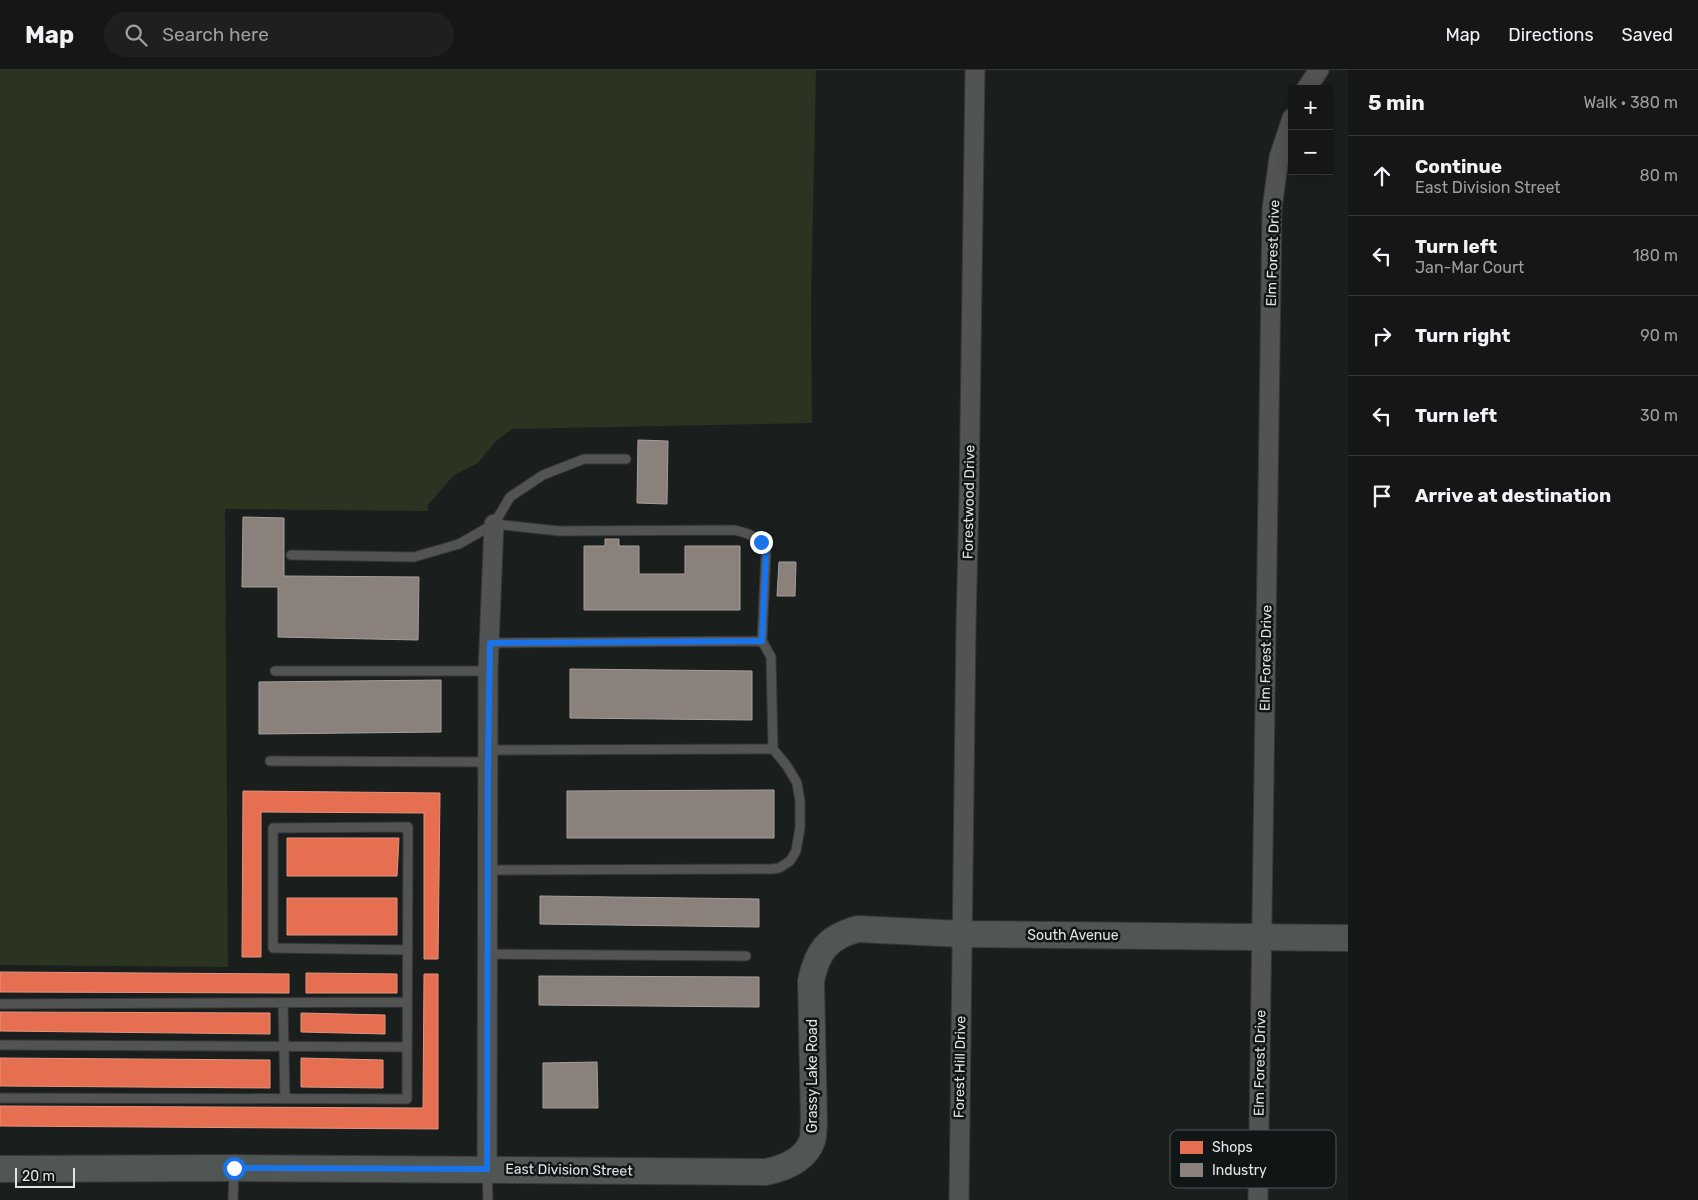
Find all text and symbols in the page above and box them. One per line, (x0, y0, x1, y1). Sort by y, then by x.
search box (104, 12, 454, 57)
text: Map (25, 21, 74, 49)
icon: search (122, 21, 150, 49)
text: Search here (162, 23, 269, 46)
text: Map (1445, 24, 1480, 46)
text: Directions (1508, 24, 1594, 46)
text: Saved (1622, 24, 1673, 46)
map controls (1288, 85, 1333, 175)
button: + (1288, 85, 1333, 130)
text: 5 min (1368, 90, 1425, 115)
text: Walk · 380 m (1584, 93, 1678, 112)
button: − (1288, 130, 1333, 175)
text: Continue (1415, 155, 1502, 178)
icon: ahead (1368, 162, 1396, 190)
text: 80 m (1640, 166, 1678, 185)
text: East Division Street (1415, 178, 1561, 197)
street label: Elm Forest Drive (1263, 199, 1283, 307)
text: Turn left (1415, 235, 1497, 258)
icon: left (1368, 242, 1396, 270)
text: 180 m (1633, 246, 1678, 265)
text: Jan-Mar Court (1415, 258, 1524, 277)
icon: right (1368, 322, 1396, 350)
text: Turn right (1415, 324, 1510, 347)
text: 90 m (1640, 326, 1678, 345)
icon: left (1368, 402, 1396, 430)
text: Turn left (1415, 404, 1497, 427)
text: 30 m (1640, 406, 1678, 425)
street label: Forestwood Drive (960, 445, 978, 559)
icon: arrive (1368, 482, 1396, 510)
text: Arrive at destination (1415, 484, 1611, 507)
route end (750, 531, 773, 554)
street label: Elm Forest Drive (1257, 604, 1275, 711)
street label: South Avenue (1027, 927, 1119, 944)
street label: Elm Forest Drive (1251, 1009, 1269, 1116)
street label: Forest Hill Drive (951, 1015, 969, 1118)
street label: Grassy Lake Road (804, 1019, 821, 1133)
legend (1170, 1130, 1336, 1188)
text: Shops (1212, 1139, 1253, 1156)
route start (223, 1157, 246, 1180)
street label: East Division Street (505, 1160, 633, 1180)
text: Industry (1212, 1162, 1267, 1179)
scale bar (15, 1165, 75, 1188)
text: 20 m (22, 1168, 55, 1185)

